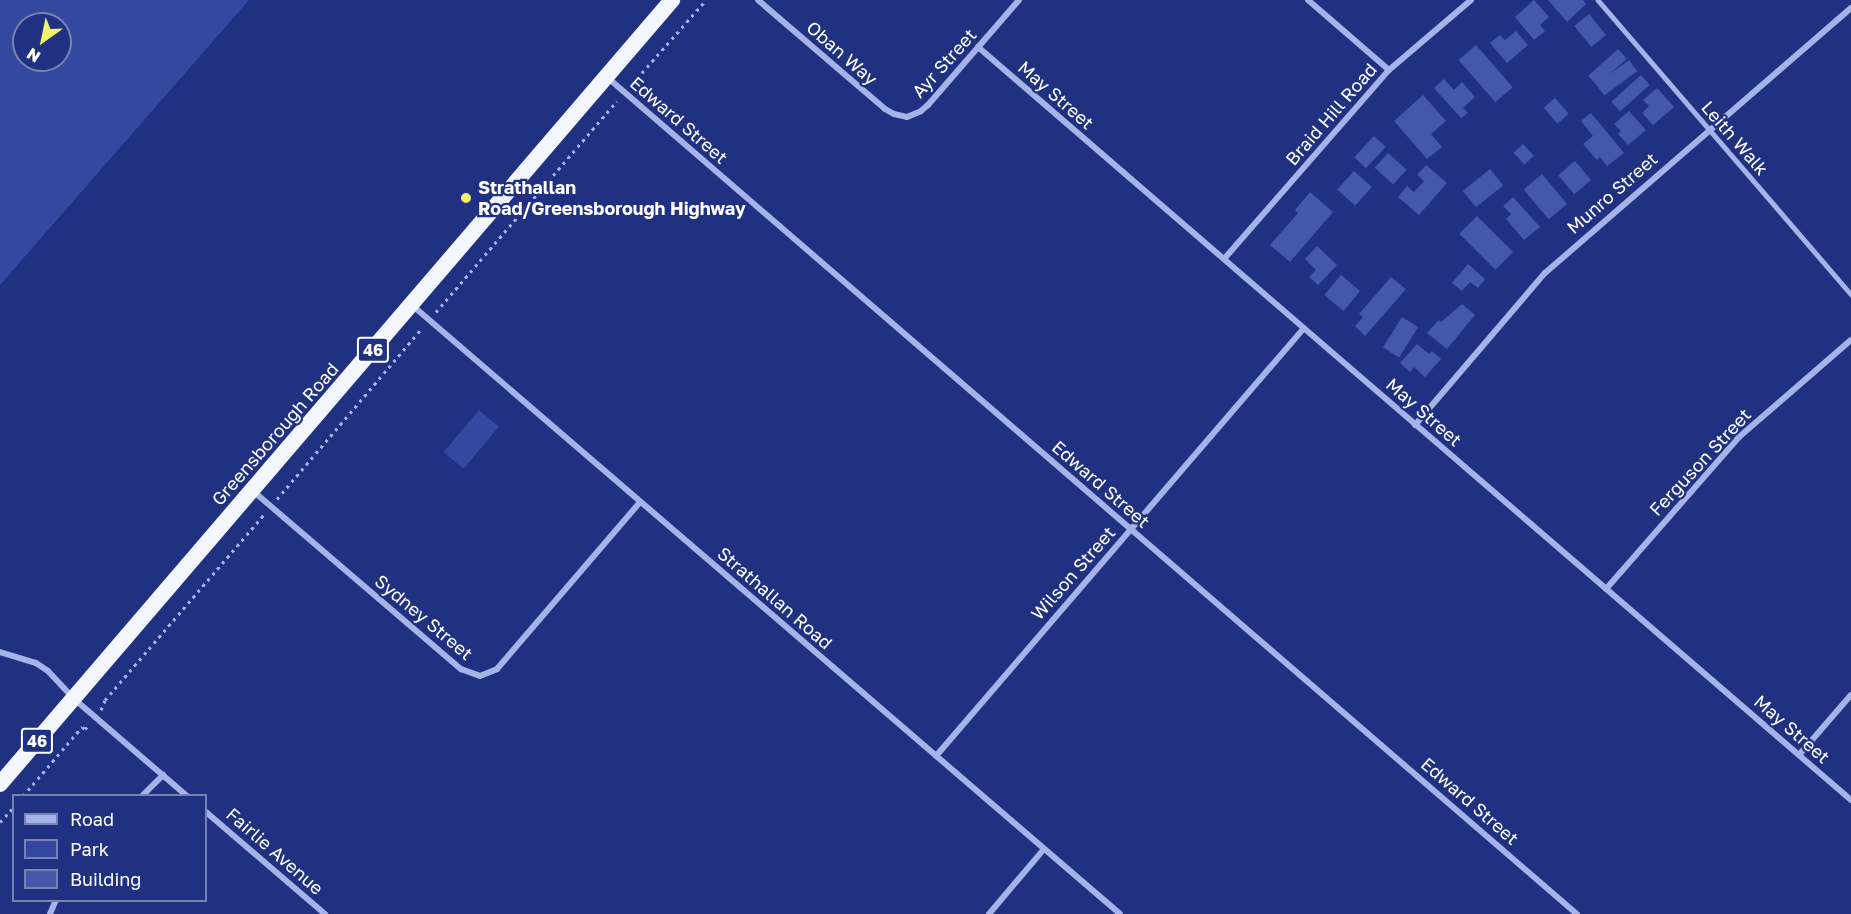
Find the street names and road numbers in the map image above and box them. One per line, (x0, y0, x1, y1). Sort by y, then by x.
street label: Oban Way (802, 16, 882, 90)
street label: Ayr Street (907, 24, 981, 102)
street label: May Street (1014, 56, 1098, 134)
street label: Braid Hill Road (1281, 59, 1381, 169)
street label: Edward Street (626, 72, 732, 168)
street label: Leith Walk (1697, 97, 1773, 179)
street label: Munro Street (1562, 148, 1662, 238)
road number: 46 (356, 337, 389, 363)
street label: Greensborough Road (207, 358, 343, 510)
street label: May Street (1382, 373, 1466, 451)
street label: Ferguson Street (1645, 404, 1755, 520)
street label: Edward Street (1048, 436, 1154, 532)
street label: Wilson Street (1026, 522, 1120, 624)
street label: Strathallan Road (713, 542, 837, 654)
street label: Sydney Street (371, 570, 477, 664)
street label: May Street (1750, 690, 1834, 768)
road number: 46 (20, 728, 54, 754)
street label: Edward Street (1417, 753, 1523, 849)
street label: Fairlie Avenue (222, 803, 328, 899)

